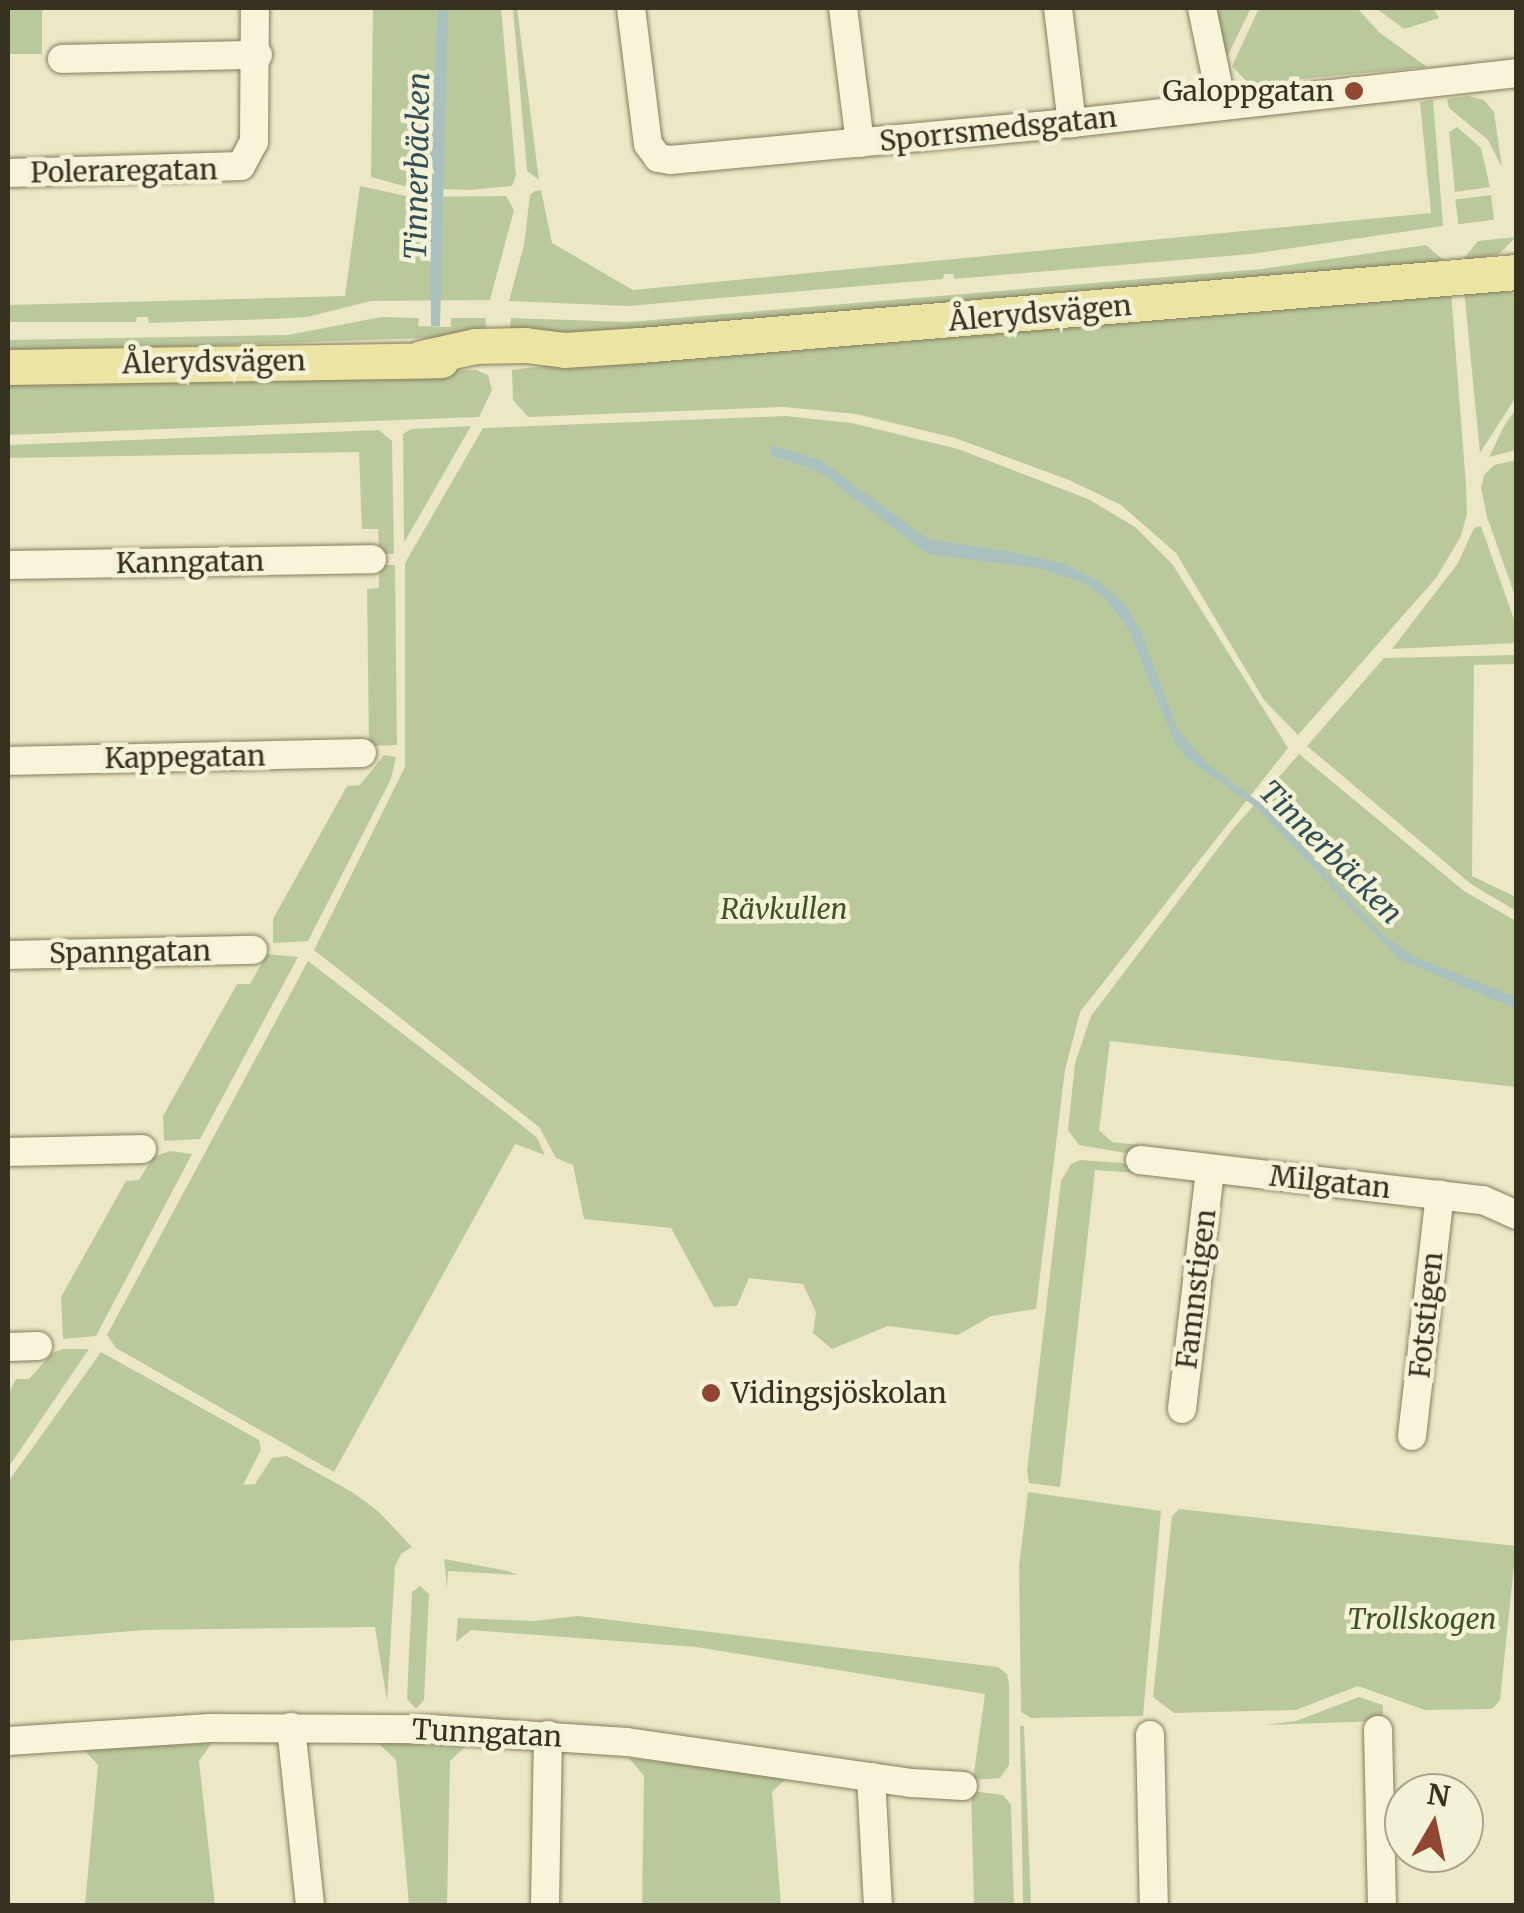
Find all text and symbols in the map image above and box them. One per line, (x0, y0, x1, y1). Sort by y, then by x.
water label: Tinnerbäcken (397, 72, 437, 260)
place label: Galoppgatan (1163, 74, 1334, 108)
marker: Galoppgatan (1343, 80, 1365, 102)
street label: Sporrsmedsgatan (878, 100, 1118, 158)
street label: Poleraregatan (30, 153, 218, 189)
street label: Ålerydsvägen (947, 288, 1133, 338)
street label: Ålerydsvägen (122, 344, 306, 380)
street label: Kanngatan (116, 544, 264, 580)
street label: Kappegatan (104, 739, 266, 775)
water label: Tinnerbäcken (1252, 773, 1410, 931)
park label: Rävkullen (721, 892, 847, 926)
street label: Spanngatan (49, 934, 211, 970)
street label: Milgatan (1268, 1159, 1392, 1205)
street label: Famnstigen (1170, 1207, 1222, 1371)
street label: Fotstigen (1403, 1250, 1449, 1380)
place label: Vidingsjöskolan (731, 1376, 947, 1410)
marker: Vidingsjöskolan (700, 1382, 722, 1404)
park label: Trollskogen (1348, 1602, 1496, 1636)
street label: Tunngatan (411, 1712, 563, 1754)
north arrow (1384, 1773, 1484, 1873)
text: N (1425, 1776, 1452, 1815)

